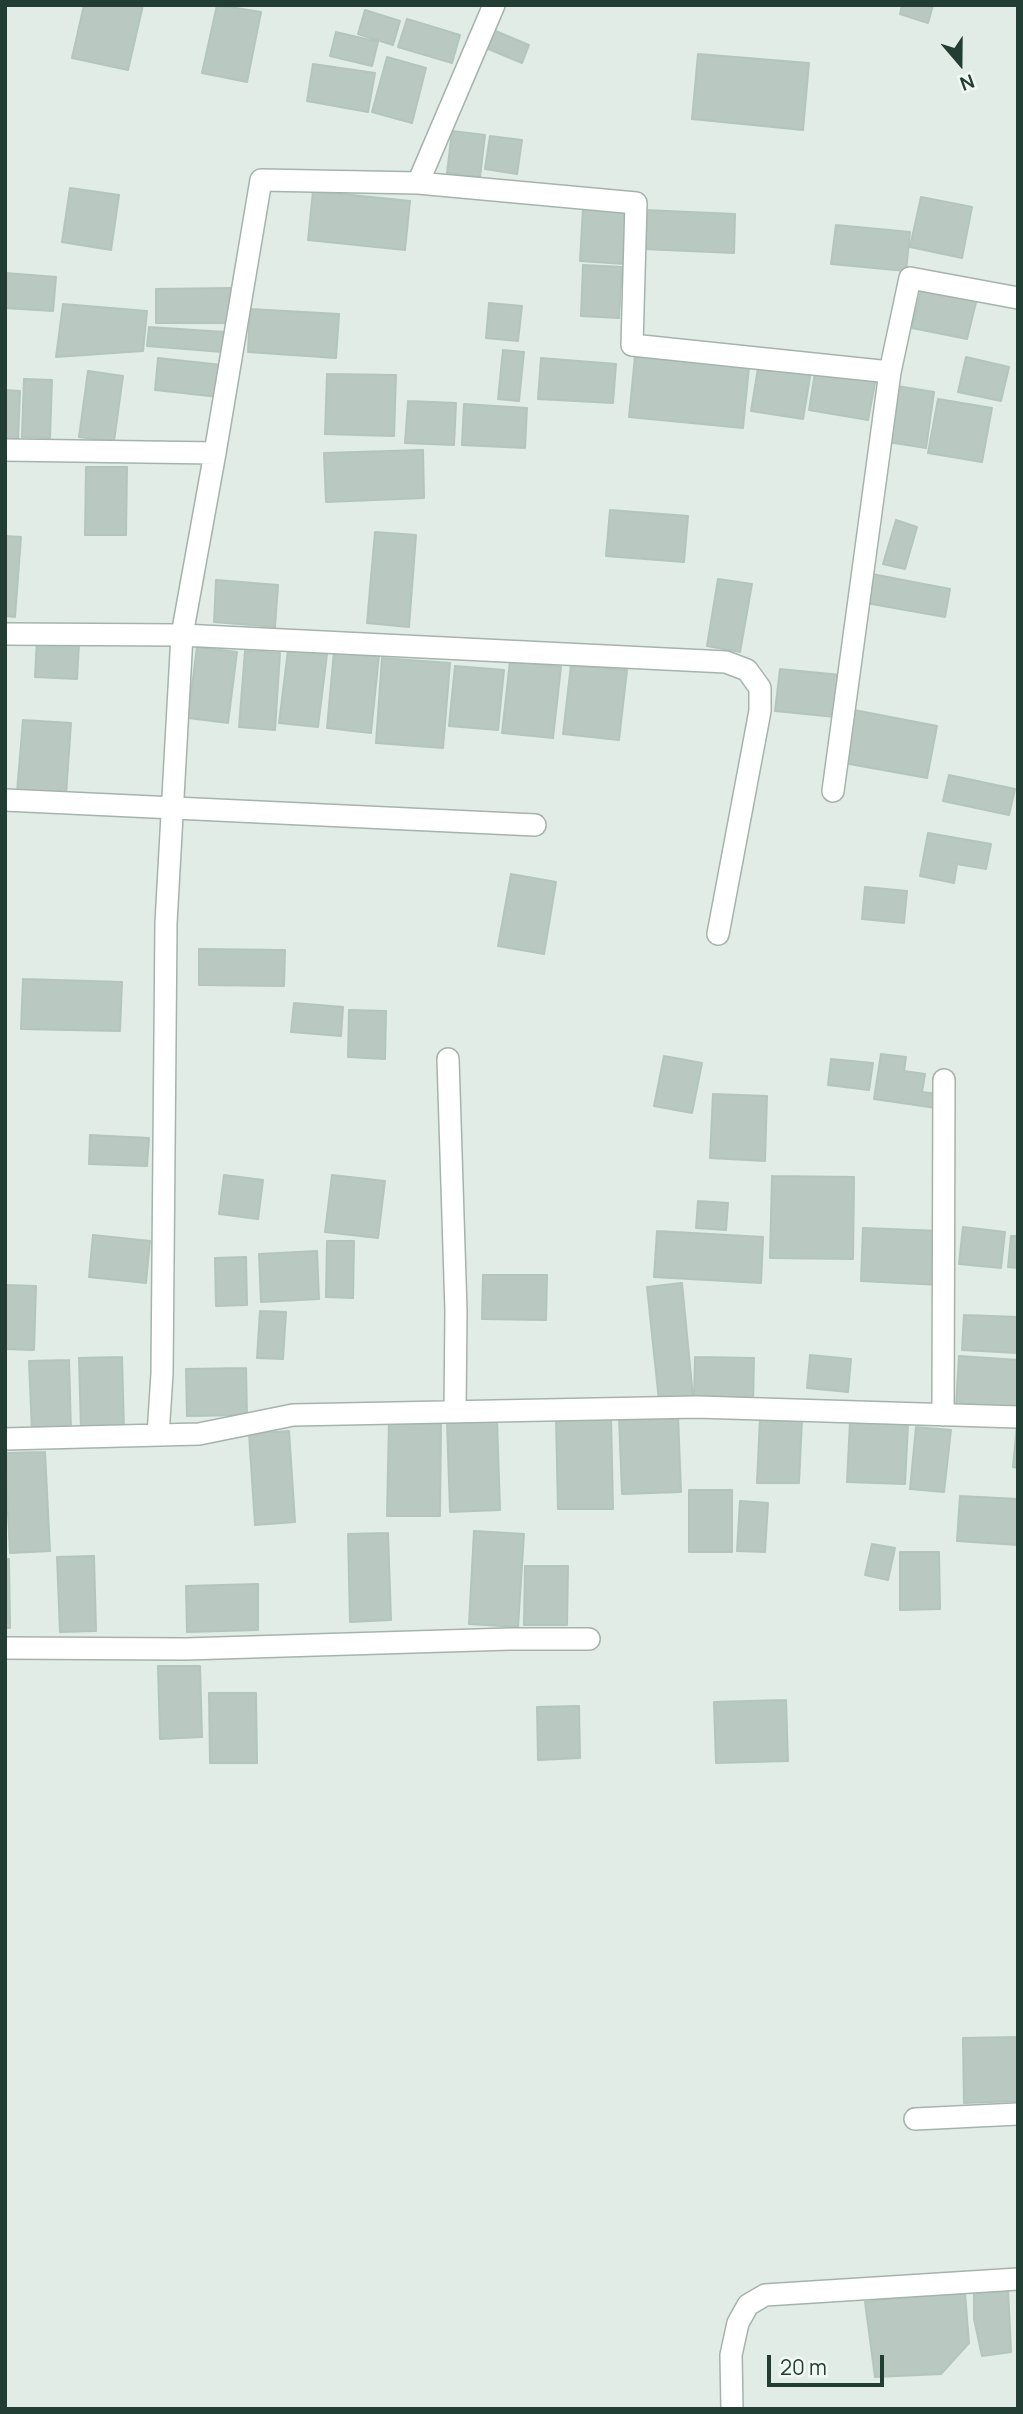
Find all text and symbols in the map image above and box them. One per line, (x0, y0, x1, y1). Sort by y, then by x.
north arrow (925, 28, 995, 98)
text: N (956, 68, 978, 97)
scale bar (771, 2340, 888, 2384)
text: 20 m (780, 2353, 827, 2381)

